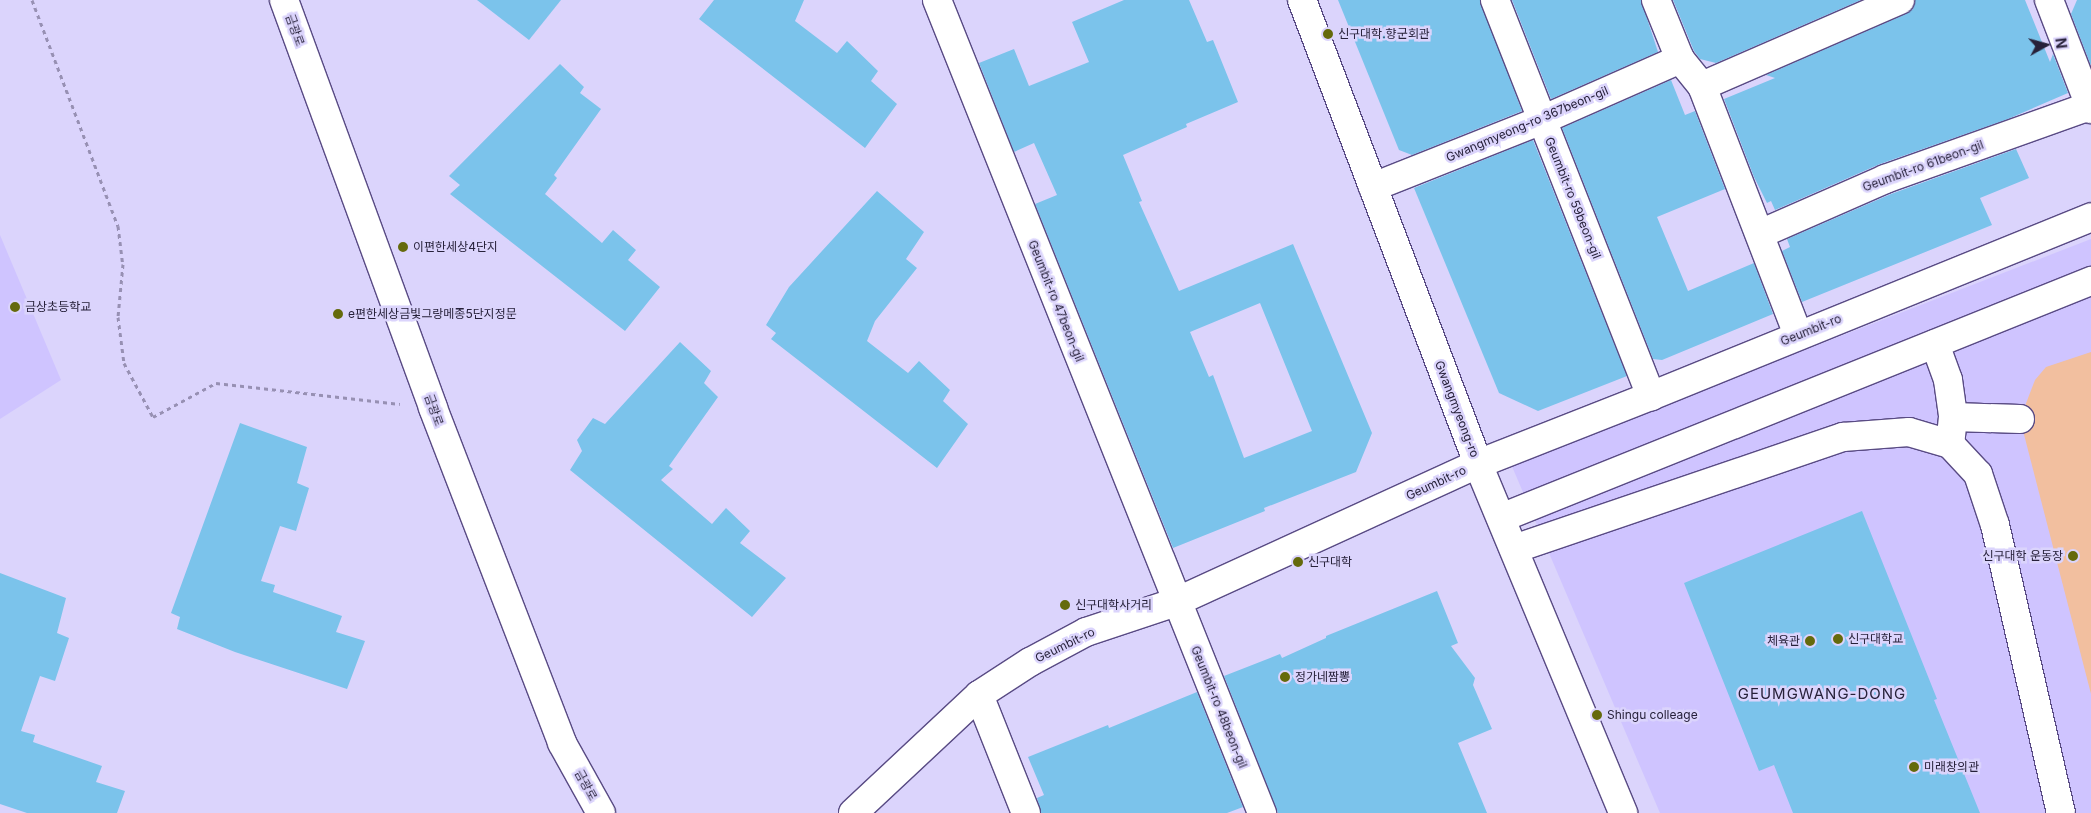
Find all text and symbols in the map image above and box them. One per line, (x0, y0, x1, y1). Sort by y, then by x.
street label: 금광로 (283, 12, 307, 48)
north arrow (2021, 20, 2071, 70)
place label: 신구대학.향군회관 (1338, 27, 1430, 41)
marker: 신구대학.향군회관 (1322, 28, 1334, 40)
text: N (2052, 37, 2070, 49)
street label: Gwangmyeong-ro 367beon-gil (1444, 83, 1610, 165)
street label: Geumbit-ro 59beon-gil (1542, 135, 1604, 261)
street label: Geumbit-ro 61beon-gil (1861, 137, 1985, 195)
street label: Geumbit-ro 47beon-gil (1025, 238, 1087, 364)
place label: 이편한세상4단지 (413, 240, 498, 254)
marker: 이편한세상4단지 (397, 241, 409, 253)
place label: 금상초등학교 (25, 300, 91, 314)
marker: 금상초등학교 (9, 301, 21, 313)
place label: e편한세상금빛그랑메종5단지정문 (348, 307, 517, 321)
marker: e편한세상금빛그랑메종5단지정문 (332, 308, 344, 320)
street label: Geumbit-ro (1778, 311, 1844, 349)
street label: Gwangmyeong-ro (1432, 359, 1482, 459)
street label: 금광로 (422, 392, 446, 428)
street label: Geumbit-ro (1404, 463, 1468, 503)
place label: 신구대학 운동장 (1982, 549, 2063, 563)
marker: 신구대학 운동장 (2067, 550, 2079, 562)
place label: 신구대학 (1308, 555, 1352, 569)
marker: 신구대학 (1292, 556, 1304, 568)
place label: 신구대학사거리 (1075, 598, 1152, 612)
marker: 신구대학사거리 (1059, 599, 1071, 611)
street label: Geumbit-ro (1033, 624, 1097, 666)
place label: 신구대학교 (1848, 632, 1903, 646)
marker: 신구대학교 (1832, 633, 1844, 645)
place label: 체육관 (1767, 634, 1800, 648)
marker: 체육관 (1804, 635, 1816, 647)
street label: Geumbit-ro 48beon-gil (1188, 644, 1250, 770)
place label: 정가네짬뽕 (1295, 670, 1350, 684)
marker: 정가네짬뽕 (1279, 671, 1291, 683)
district label: GEUMGWANG-DONG (1736, 685, 1908, 703)
place label: Shingu colleage (1607, 708, 1698, 722)
marker: Shingu colleage (1591, 709, 1603, 721)
place label: 미래창의관 (1924, 760, 1979, 774)
marker: 미래창의관 (1908, 761, 1920, 773)
street label: 금광로 (572, 767, 600, 803)

